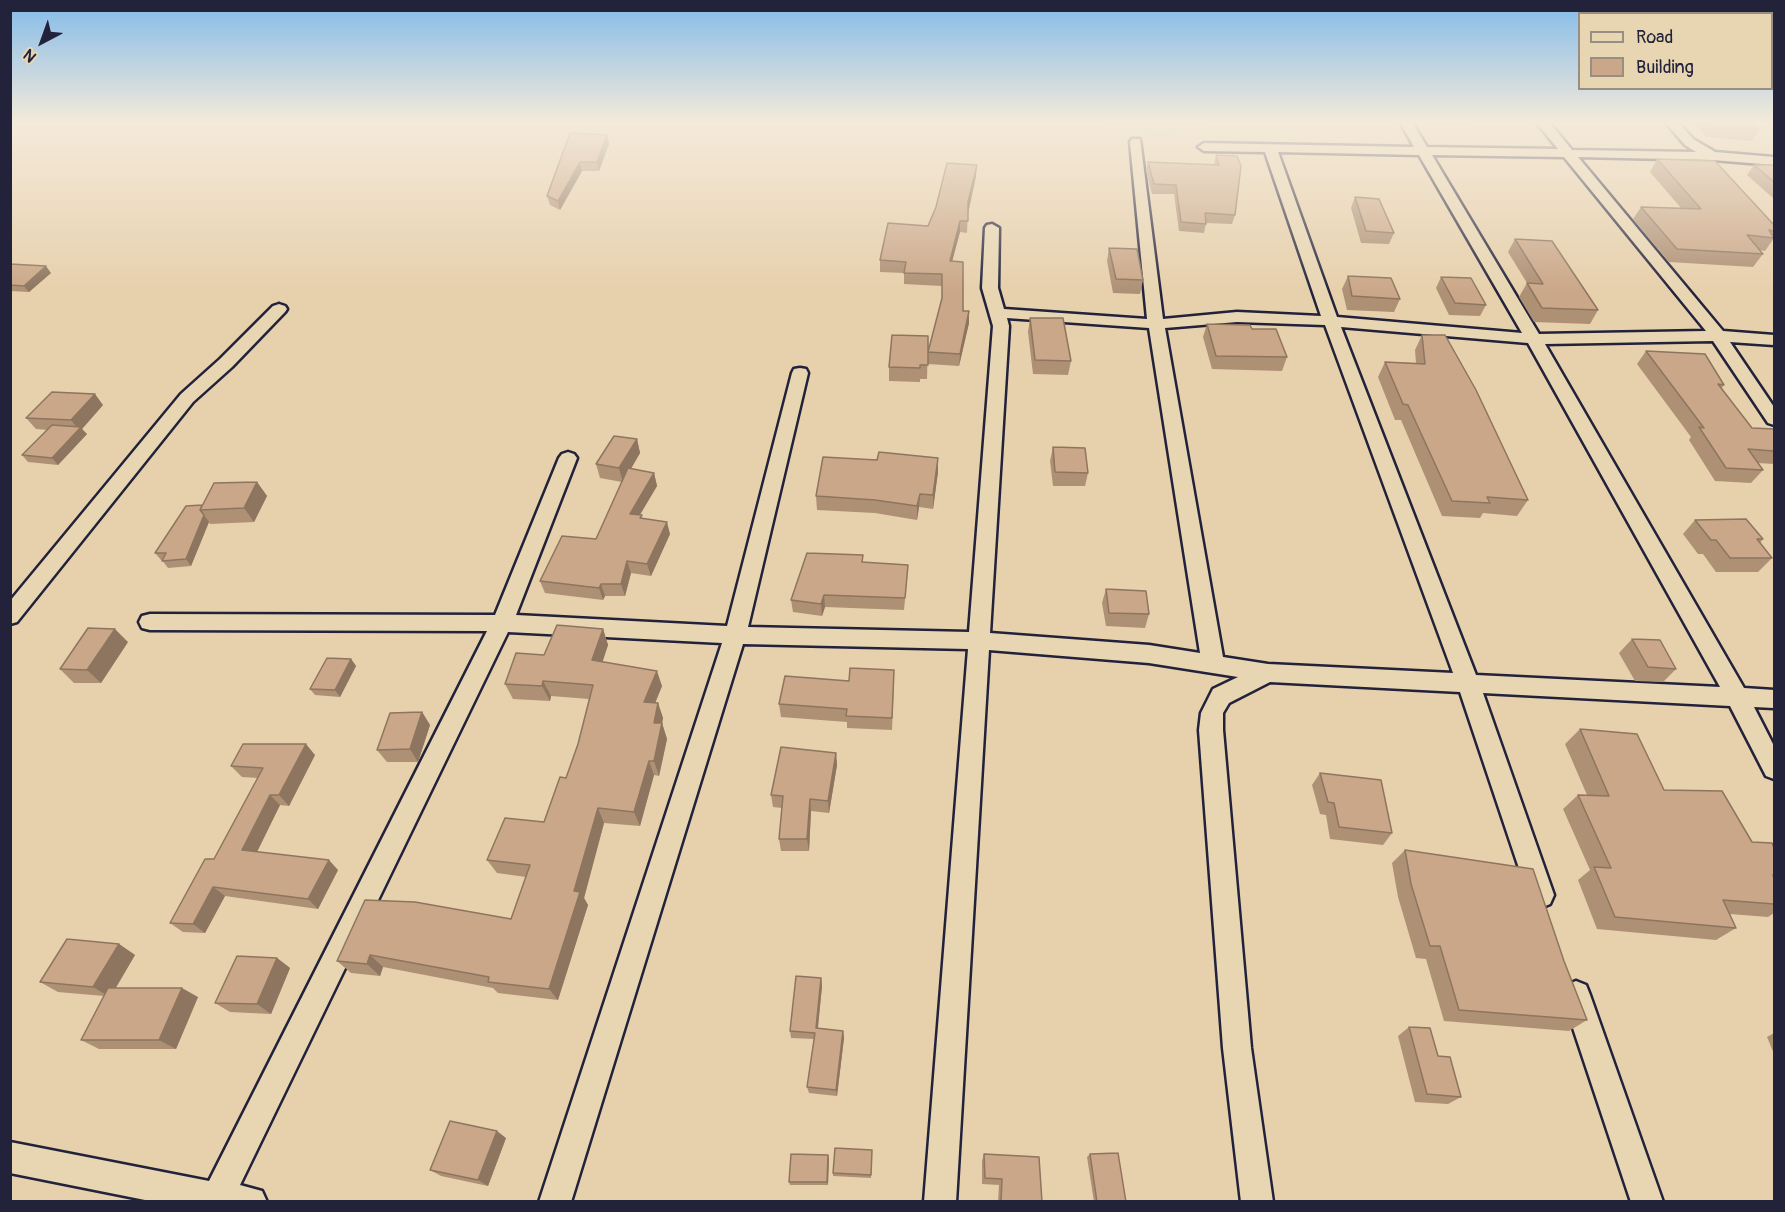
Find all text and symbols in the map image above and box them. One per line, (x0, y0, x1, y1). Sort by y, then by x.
north arrow (12, 12, 72, 72)
legend (1578, 12, 1773, 90)
text: Road (1636, 26, 1673, 49)
text: N (20, 44, 41, 67)
text: Building (1636, 56, 1694, 79)

